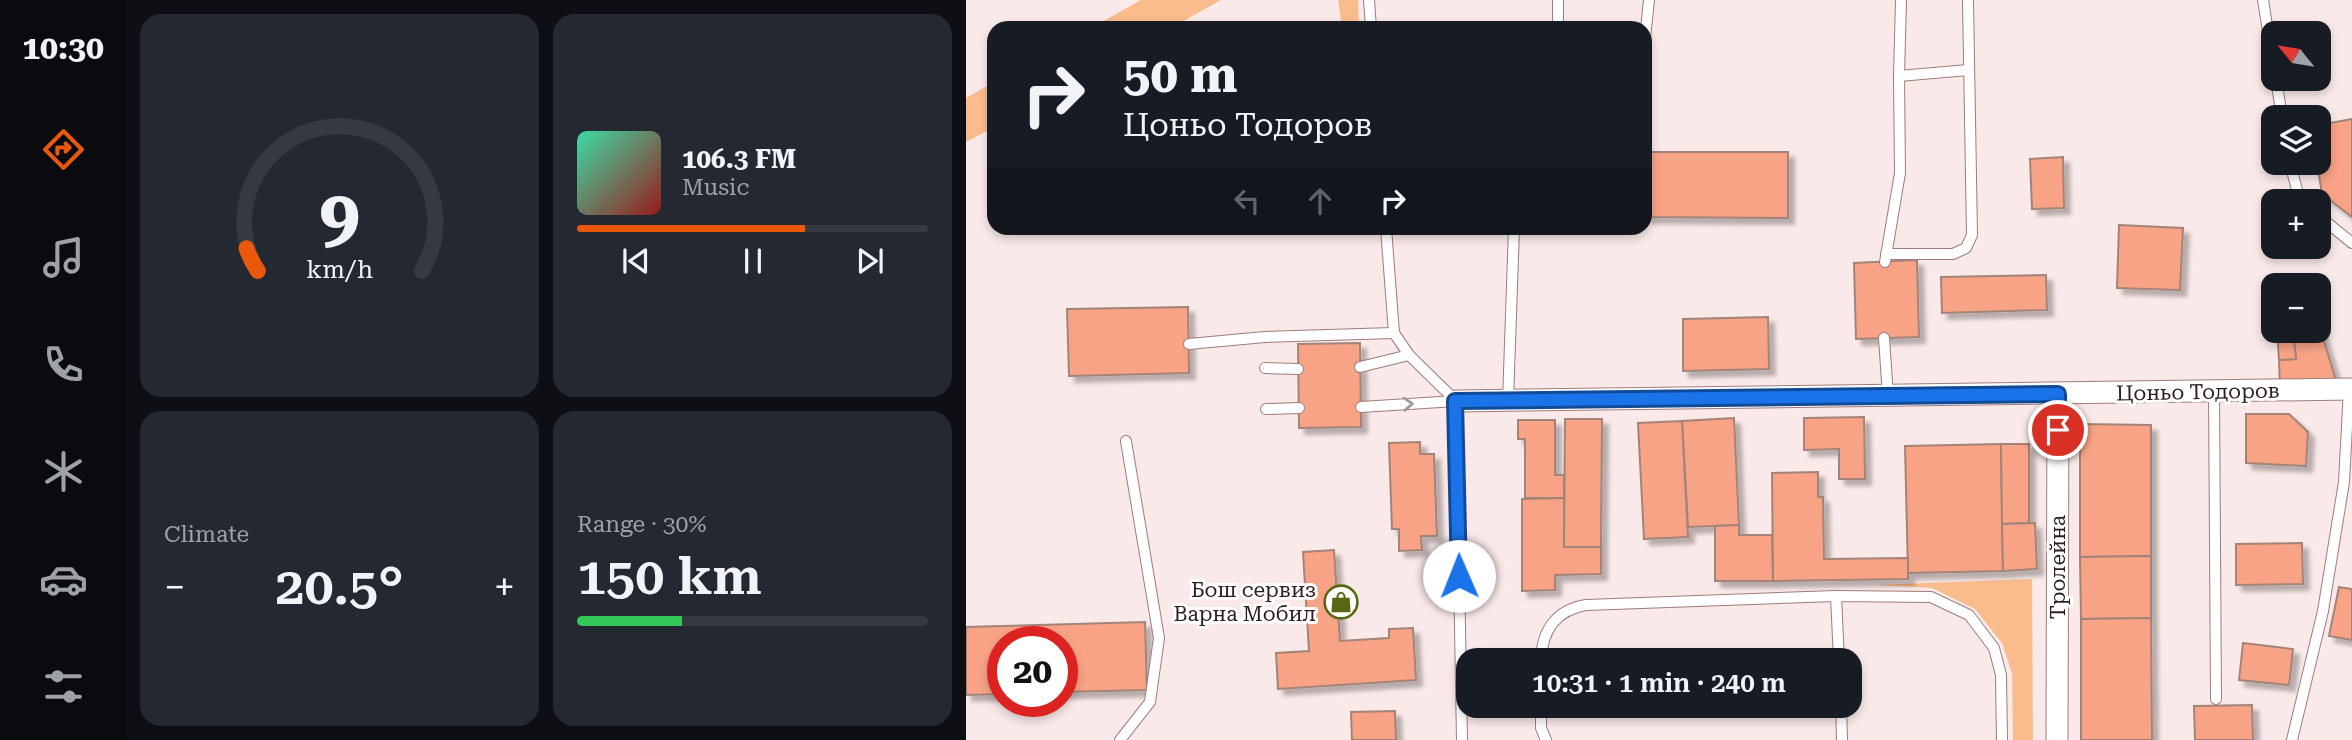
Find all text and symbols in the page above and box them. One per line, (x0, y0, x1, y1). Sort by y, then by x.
north arrow (2261, 21, 2331, 91)
map controls (2261, 21, 2331, 343)
text: 10:30 (22, 29, 104, 67)
text: 50 m (1123, 47, 1238, 104)
icon: right (1008, 49, 1099, 140)
button: layers (2261, 105, 2331, 175)
text: Цоньо Тодоров (1123, 106, 1372, 144)
icon: directions (39, 125, 88, 174)
text: 106.3 FM (682, 144, 796, 174)
text: Music (682, 174, 749, 201)
text: 9 (319, 175, 360, 260)
icon: left (1228, 182, 1266, 220)
icon: ahead (1301, 182, 1339, 220)
icon: right (1374, 182, 1412, 220)
button: + (2261, 189, 2331, 259)
icon: music (39, 233, 88, 282)
icon: previous (617, 242, 655, 280)
icon: pause (734, 242, 772, 280)
icon: next (851, 242, 889, 280)
text: km/h (306, 255, 373, 284)
button: − (2261, 273, 2331, 343)
icon: phone (39, 340, 88, 389)
street label: Цоньо Тодоров (2116, 379, 2280, 405)
one-way arrow (1403, 397, 1414, 412)
pin (2028, 400, 2088, 460)
icon: arrive (2039, 411, 2077, 449)
icon: climate (39, 447, 88, 496)
text: Range · 30% (577, 511, 706, 538)
street label: Тролейна (2046, 514, 2070, 619)
text: Climate (164, 521, 249, 548)
position arrow (1422, 539, 1496, 613)
text: 150 km (577, 546, 762, 607)
icon: car (39, 555, 88, 604)
text: 20.5° (275, 556, 404, 617)
text: − (164, 565, 185, 609)
text: + (494, 565, 515, 609)
place label: Бош сервиз Варна Мобил (1173, 578, 1316, 626)
shop icon: Бош сервиз Варна Мобил (1322, 583, 1360, 621)
speed limit sign: 20 (987, 626, 1078, 717)
icon: filters (39, 662, 88, 711)
text: 10:31 · 1 min · 240 m (1532, 668, 1786, 698)

